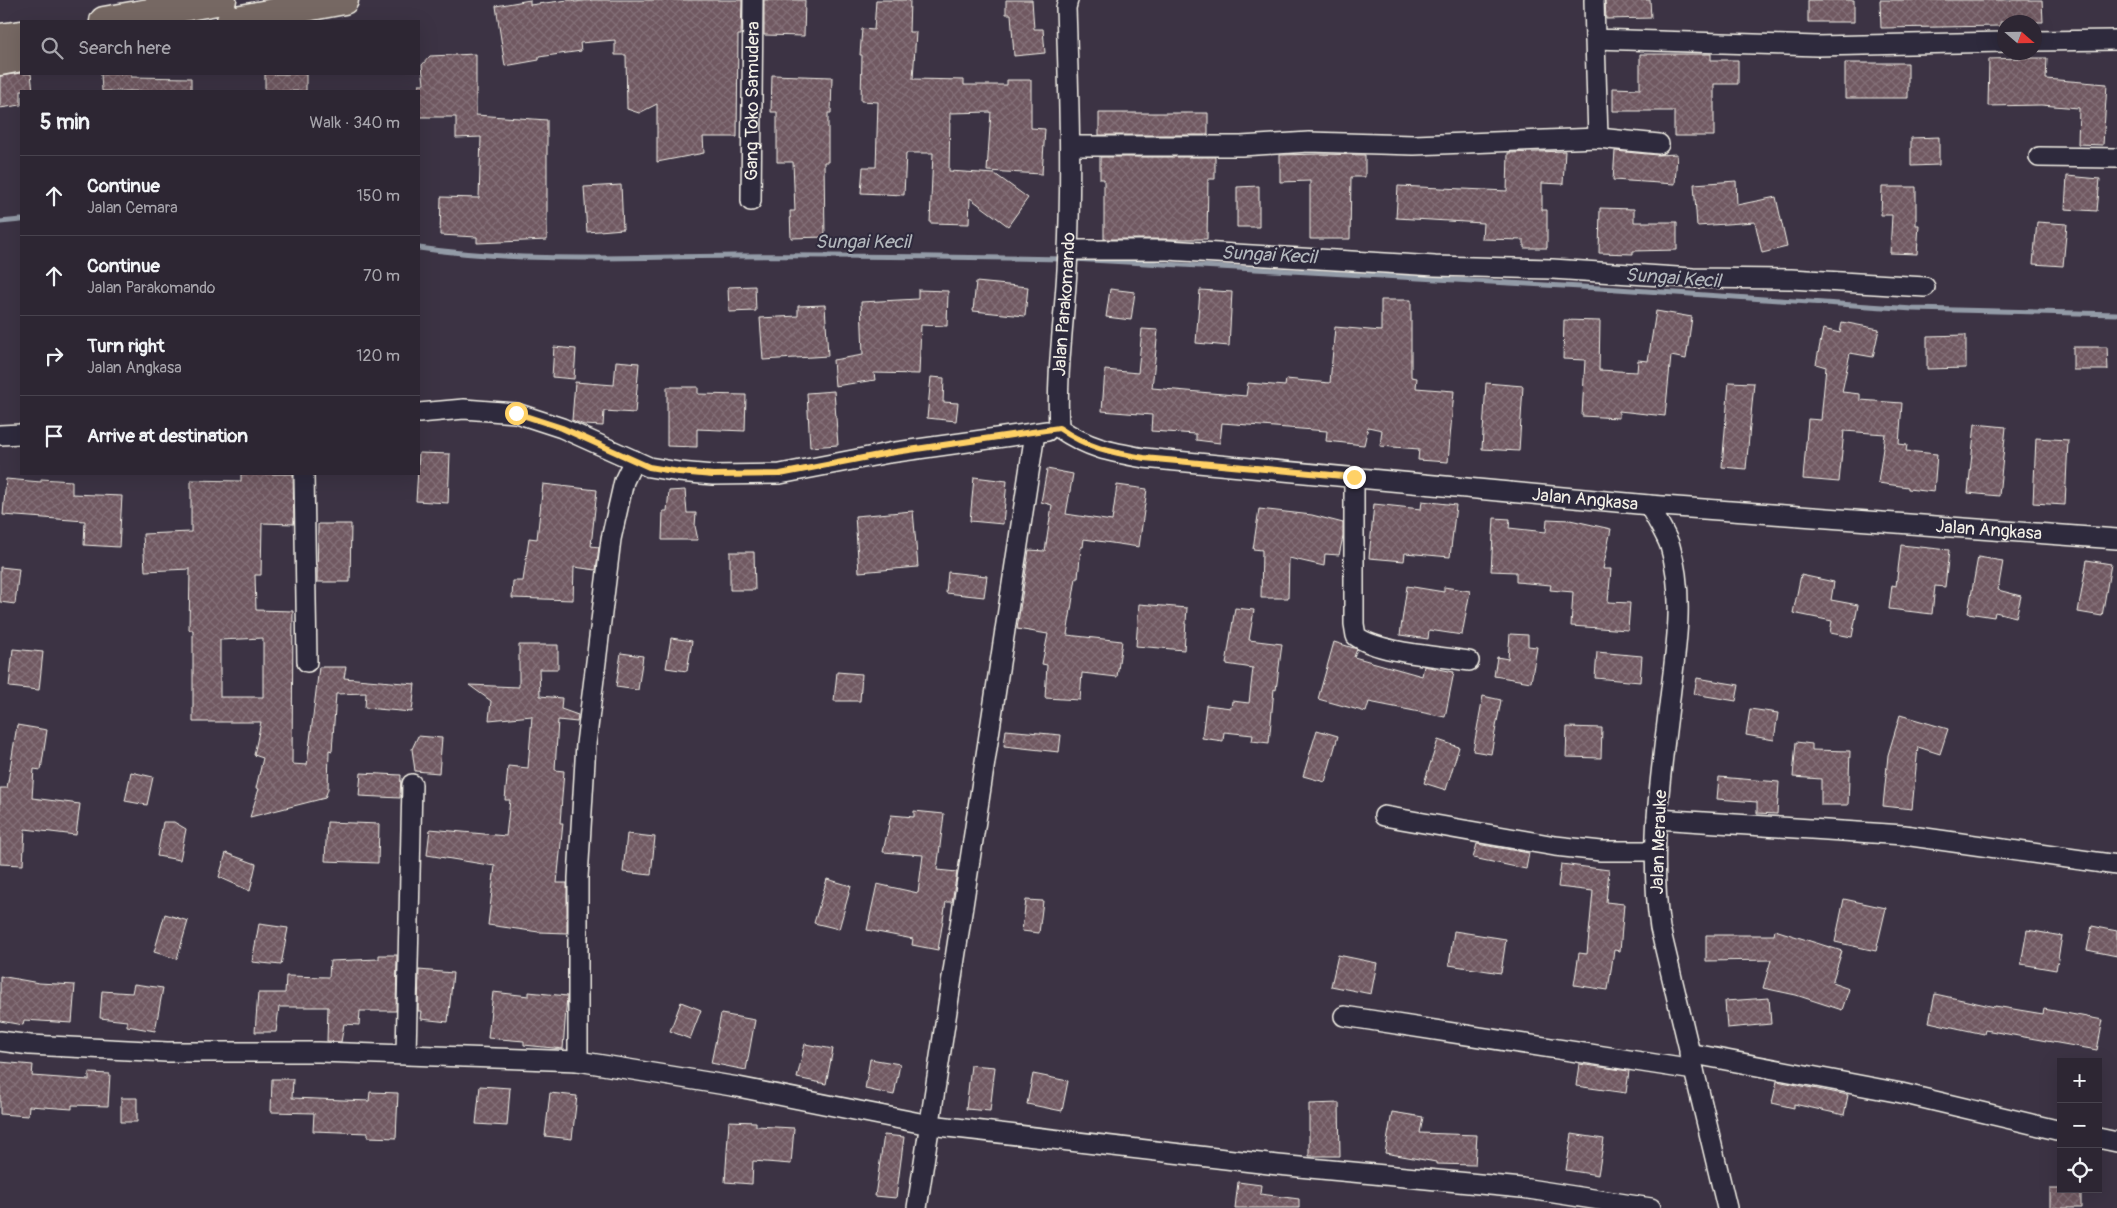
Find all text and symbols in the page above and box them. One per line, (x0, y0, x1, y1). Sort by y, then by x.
north arrow (1997, 15, 2042, 60)
search box (20, 20, 420, 75)
street label: Gang Toko Samudera (740, 21, 764, 181)
icon: search (38, 34, 66, 62)
text: Search here (78, 36, 171, 60)
text: 5 min (40, 109, 90, 136)
text: Walk · 340 m (309, 113, 400, 133)
text: Continue (87, 174, 160, 198)
icon: ahead (40, 182, 68, 210)
text: 150 m (356, 186, 400, 206)
text: Jalan Cemara (87, 198, 178, 218)
water label: Sungai Kecil (815, 230, 913, 254)
street label: Jalan Parakomando (1048, 231, 1080, 377)
water label: Sungai Kecil (1221, 241, 1320, 270)
text: Continue (87, 254, 160, 278)
icon: ahead (40, 262, 68, 290)
water label: Sungai Kecil (1624, 263, 1724, 293)
text: 70 m (363, 266, 400, 286)
text: Jalan Parakomando (87, 278, 215, 298)
text: Turn right (87, 334, 165, 358)
icon: right (40, 342, 68, 370)
text: 120 m (356, 346, 400, 366)
text: Jalan Angkasa (87, 358, 182, 378)
route start (505, 402, 528, 425)
icon: arrive (40, 422, 68, 450)
text: Arrive at destination (87, 424, 248, 448)
route end (1343, 466, 1366, 489)
street label: Jalan Angkasa (1531, 483, 1639, 515)
street label: Jalan Angkasa (1935, 514, 2043, 545)
street label: Jalan Merauke (1646, 789, 1672, 895)
map controls (2057, 1058, 2102, 1193)
button: + (2057, 1058, 2102, 1103)
button: − (2057, 1103, 2102, 1148)
button: locate (2057, 1148, 2102, 1193)

